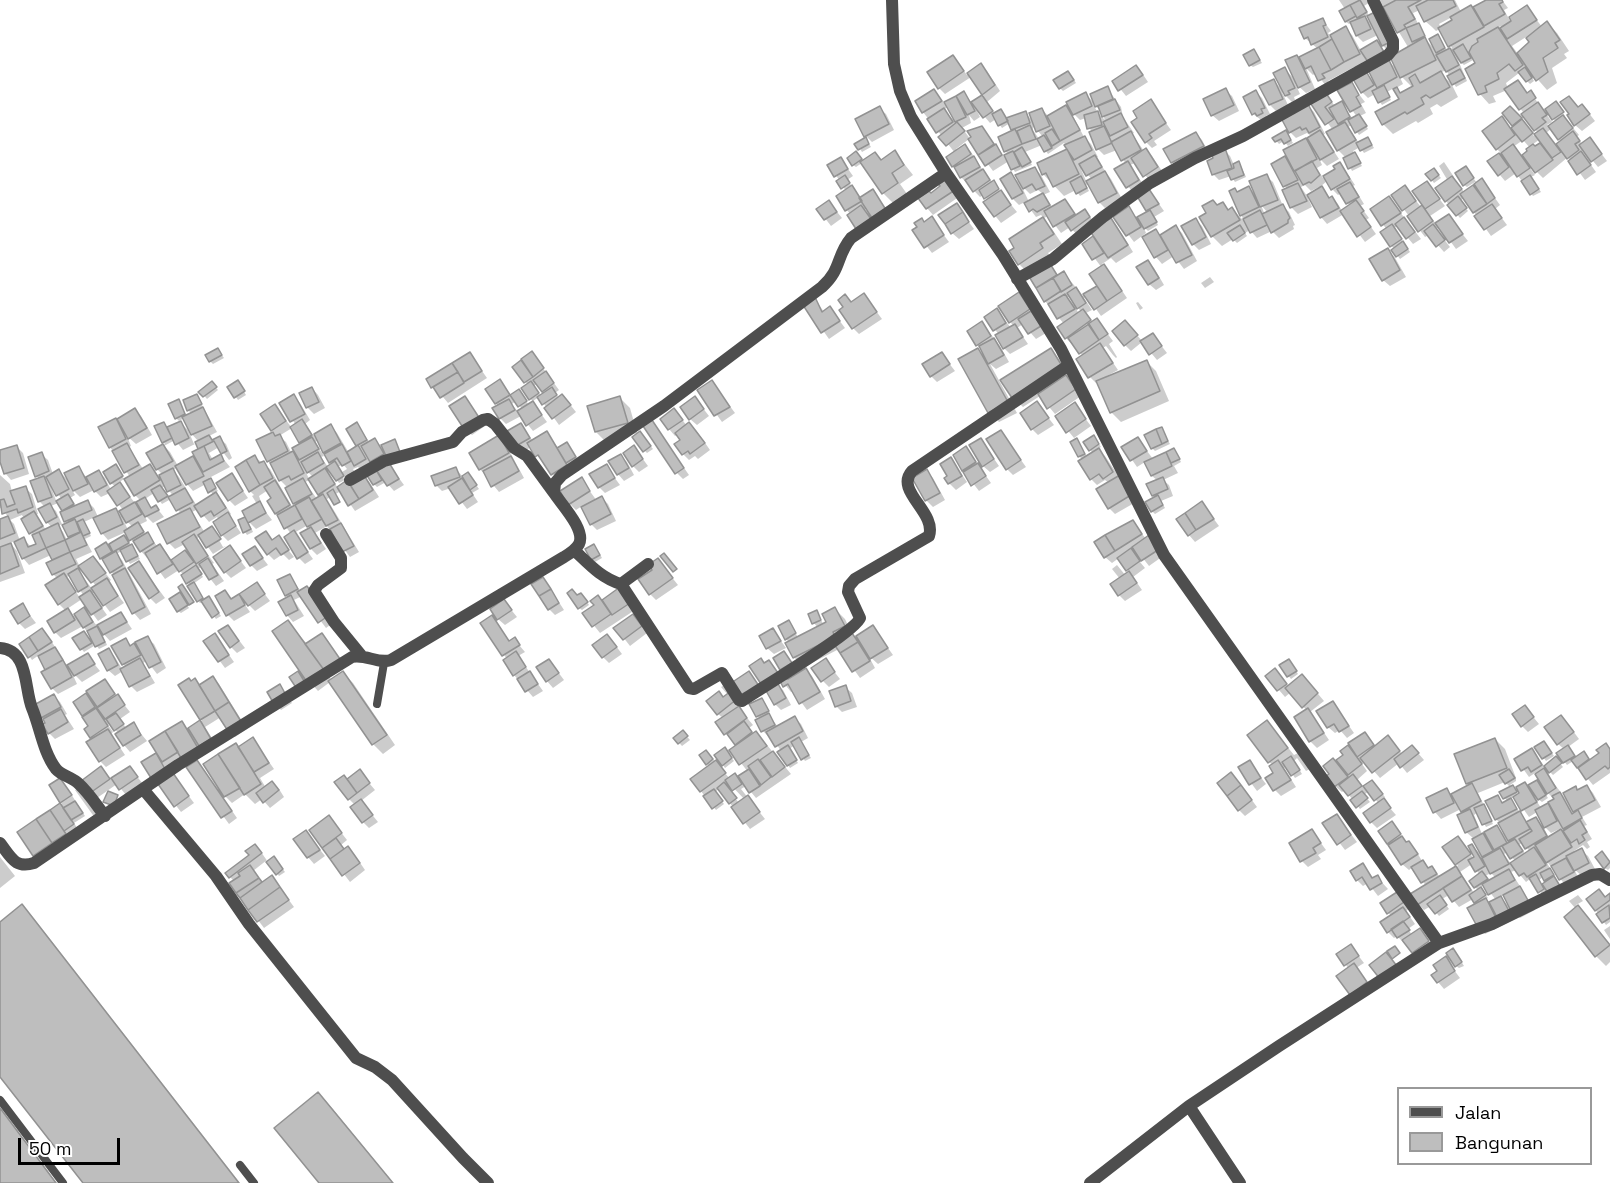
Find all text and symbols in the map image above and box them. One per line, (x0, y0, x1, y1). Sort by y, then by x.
legend (1397, 1087, 1592, 1165)
text: Jalan (1455, 1101, 1501, 1124)
scale bar (21, 1126, 123, 1164)
text: Bangunan (1455, 1131, 1543, 1154)
text: 50 m (29, 1137, 71, 1160)

